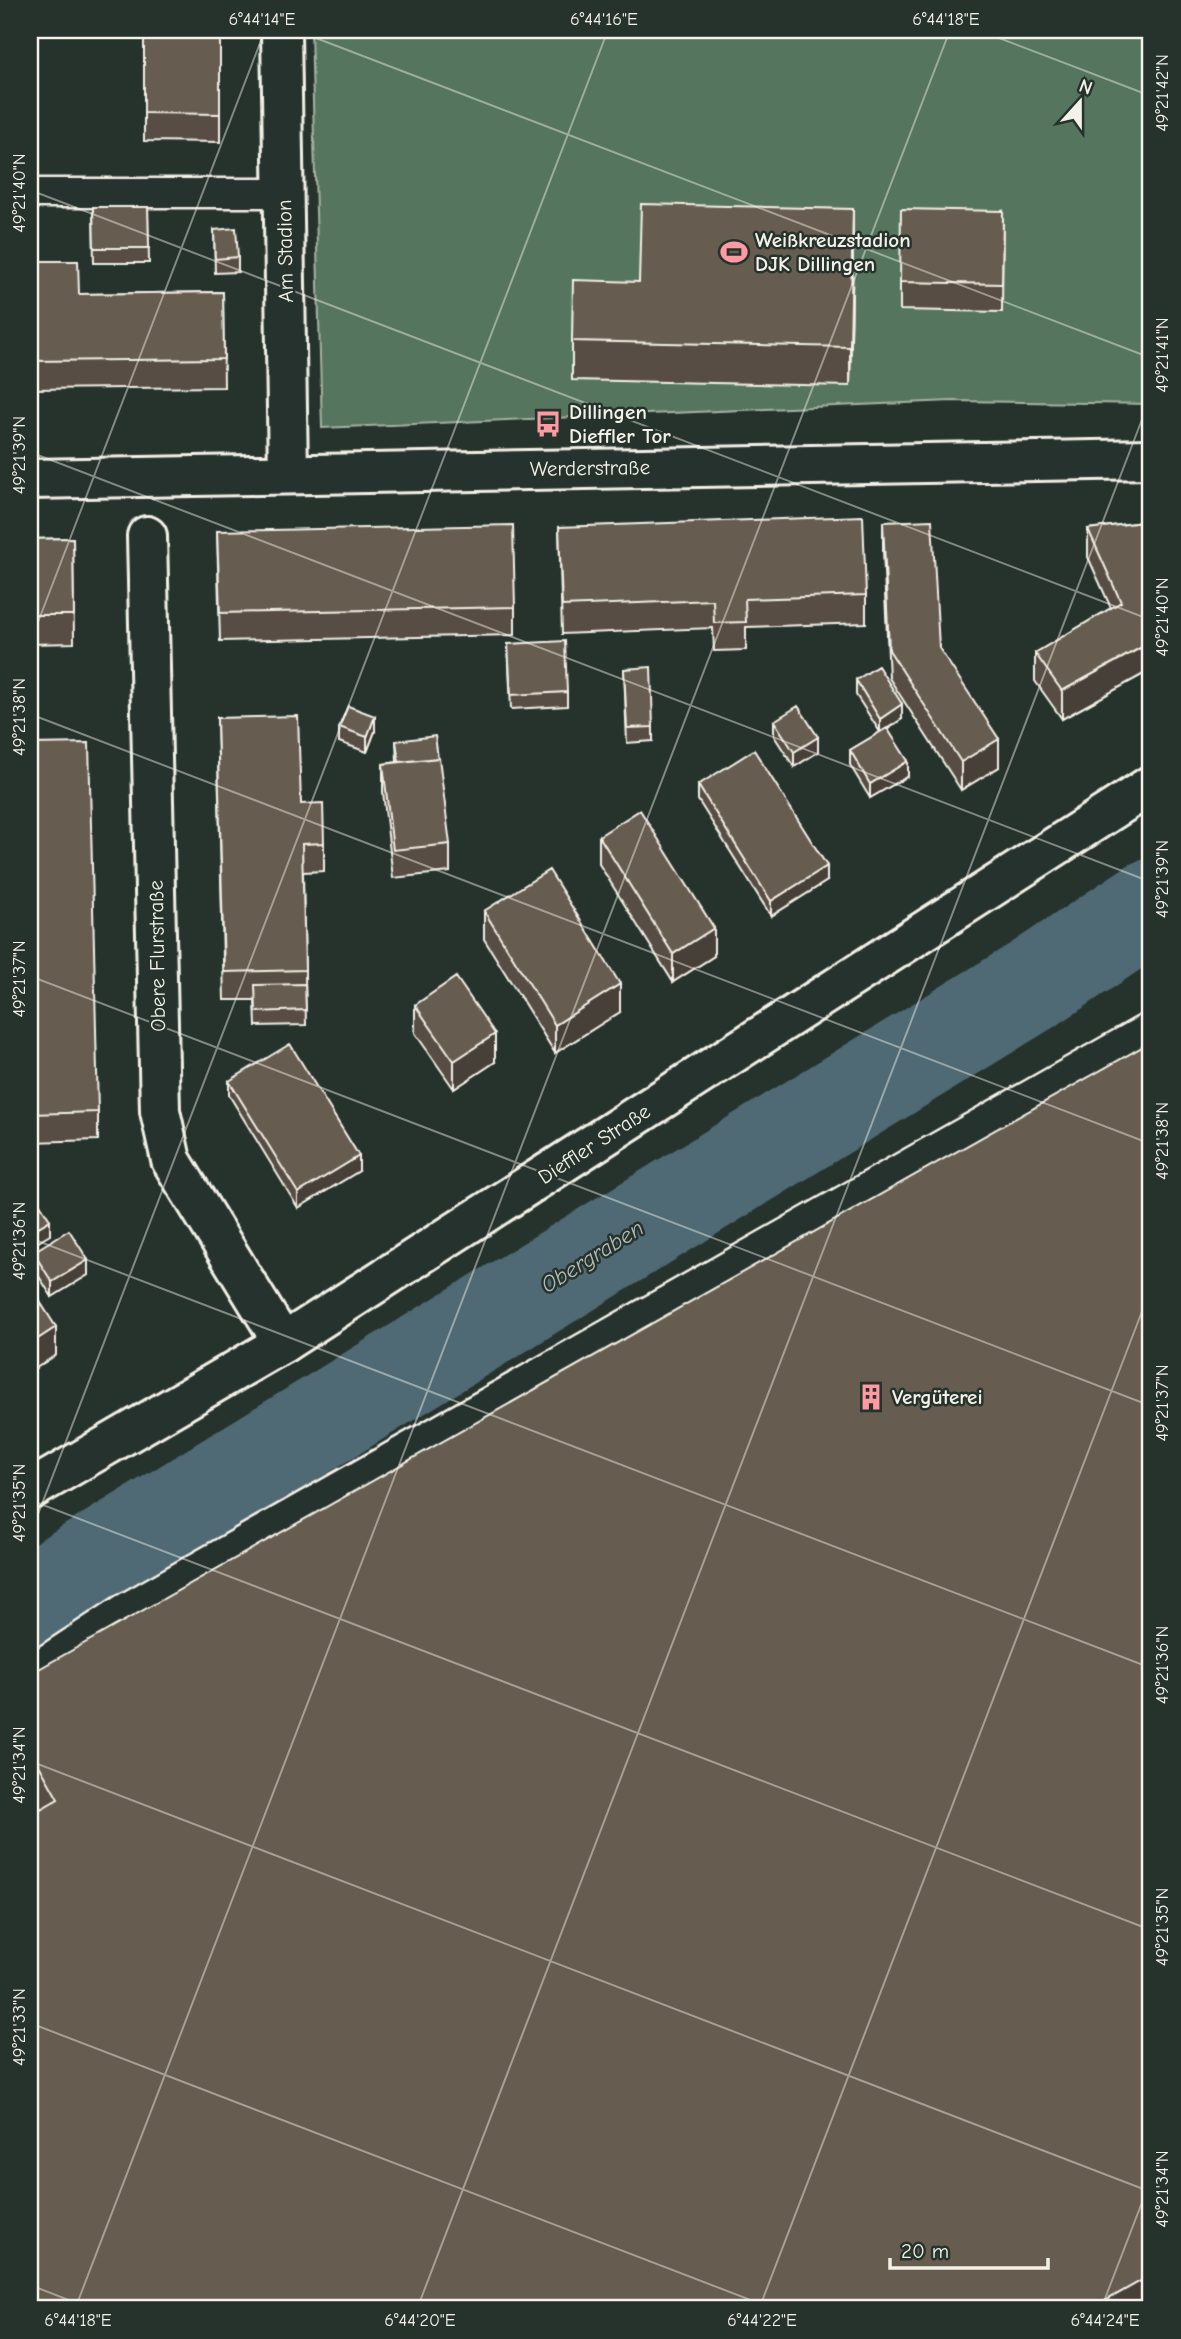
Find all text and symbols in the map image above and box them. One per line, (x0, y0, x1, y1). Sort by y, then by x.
text: 6°44'14"E (229, 9, 296, 30)
text: 6°44'16"E (570, 9, 638, 30)
text: 6°44'18"E (912, 9, 980, 30)
text: 49°21'42"N (1152, 54, 1173, 132)
north arrow (1044, 66, 1114, 136)
text: N (1076, 75, 1095, 100)
text: 49°21'40"N (9, 153, 30, 233)
street label: Am Stadion (272, 199, 298, 303)
place label: Weißkreuzstadion DJK Dillingen (755, 228, 911, 276)
sports icon: Weißkreuzstadion DJK Dillingen (719, 237, 749, 267)
text: 49°21'41"N (1152, 317, 1173, 393)
place label: Dillingen Dieffler Tor (569, 400, 671, 448)
bus stop icon: Dillingen Dieffler Tor (533, 409, 563, 439)
text: 49°21'39"N (9, 416, 30, 494)
street label: Werderstraße (530, 455, 650, 481)
text: 49°21'40"N (1152, 577, 1173, 657)
text: 49°21'38"N (9, 678, 30, 756)
text: 49°21'39"N (1152, 840, 1173, 918)
street label: Obere Flurstraße (144, 880, 170, 1032)
text: 49°21'37"N (9, 940, 30, 1018)
street label: Dieffler Straße (534, 1099, 654, 1189)
text: 49°21'38"N (1152, 1102, 1173, 1180)
text: 49°21'36"N (9, 1202, 30, 1280)
water label: Obergraben (536, 1214, 649, 1299)
text: 49°21'37"N (1152, 1364, 1173, 1442)
building icon: Vergüterei (856, 1382, 886, 1412)
place label: Vergüterei (892, 1385, 983, 1409)
text: 49°21'35"N (9, 1464, 30, 1542)
text: 49°21'36"N (1152, 1626, 1173, 1704)
text: 49°21'34"N (9, 1726, 30, 1804)
text: 49°21'35"N (1152, 1888, 1173, 1966)
text: 49°21'33"N (9, 1988, 30, 2066)
text: 49°21'34"N (1152, 2150, 1173, 2228)
scale bar (890, 2227, 1048, 2271)
text: 20 m (901, 2239, 949, 2263)
text: 6°44'18"E (44, 2310, 112, 2331)
text: 6°44'20"E (384, 2310, 456, 2331)
text: 6°44'22"E (727, 2310, 797, 2331)
text: 6°44'24"E (1071, 2310, 1140, 2331)

